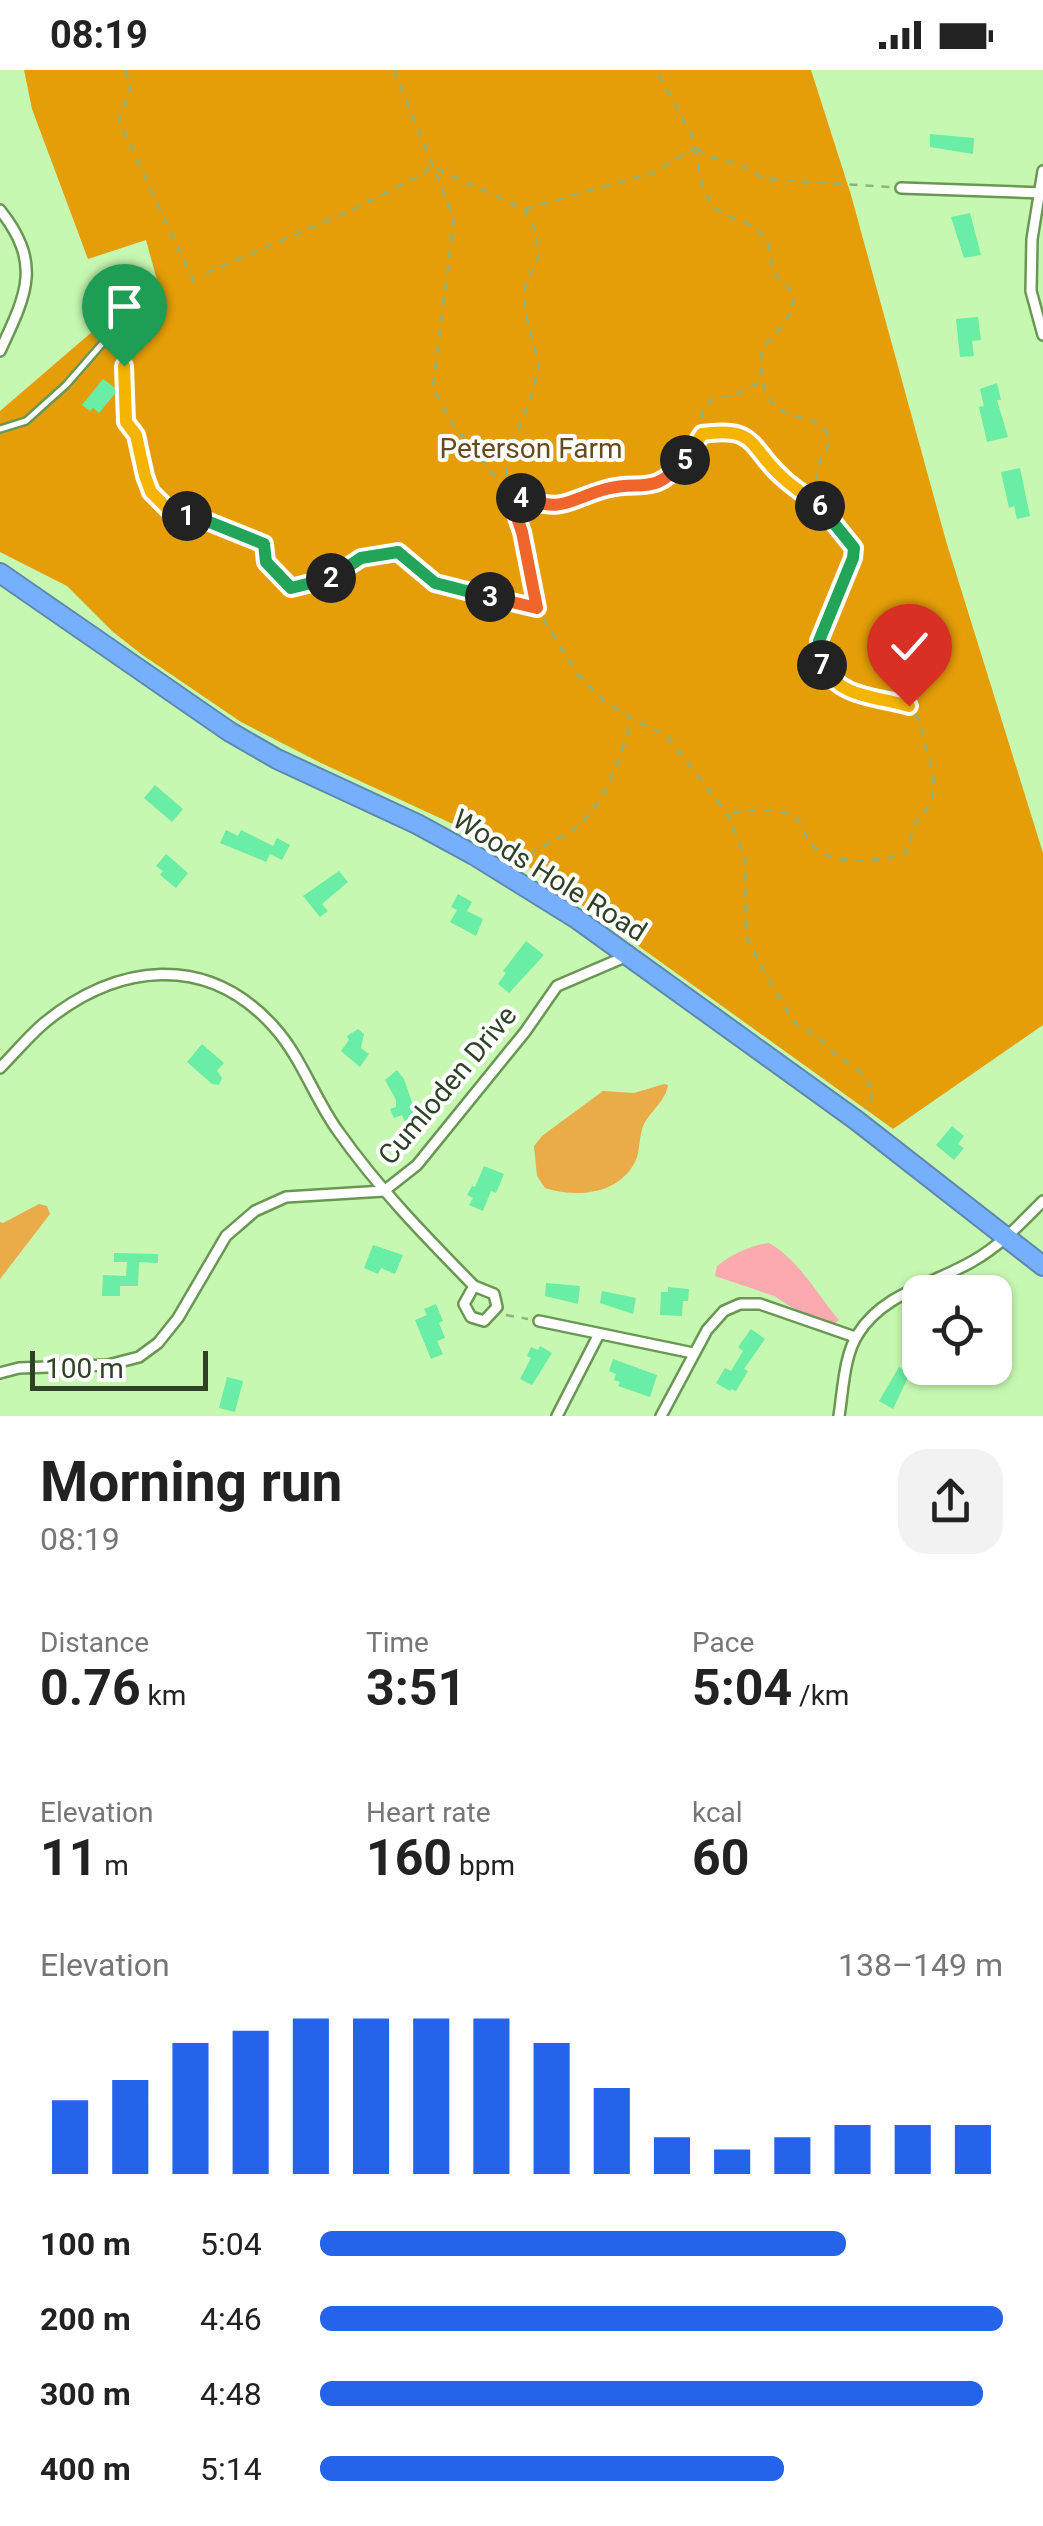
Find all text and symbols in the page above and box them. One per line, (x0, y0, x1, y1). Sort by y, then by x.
text: 08:19 (50, 13, 148, 57)
pin (82, 264, 167, 367)
icon: arrive (97, 279, 152, 334)
park label: Peterson Farm (440, 432, 622, 465)
pin: 5 (660, 435, 710, 485)
text: 5 (677, 443, 693, 476)
pin: 4 (496, 473, 546, 523)
text: 4 (513, 481, 529, 514)
pin: 6 (795, 481, 845, 531)
text: 6 (812, 489, 828, 522)
pin: 1 (162, 491, 212, 541)
text: 1 (179, 499, 195, 532)
pin: 2 (306, 553, 356, 603)
text: 2 (323, 561, 339, 594)
pin: 3 (465, 572, 515, 622)
text: 3 (482, 580, 498, 613)
pin (867, 604, 952, 707)
icon: check (882, 619, 937, 674)
pin: 7 (797, 640, 847, 690)
text: 7 (814, 648, 830, 681)
street label: Woods Hole Road (447, 803, 653, 948)
street label: Cumloden Drive (371, 999, 523, 1171)
map controls (902, 1275, 1012, 1385)
button: locate (902, 1275, 1012, 1385)
scale bar (30, 1346, 208, 1390)
text: 100 m (45, 1352, 124, 1385)
button: share (898, 1449, 1003, 1554)
text: Morning run (40, 1450, 342, 1514)
text: 08:19 (40, 1520, 120, 1558)
text: Distance (40, 1626, 149, 1659)
text: Time (366, 1626, 429, 1659)
text: Pace (692, 1626, 754, 1659)
text: 0.76 (40, 1659, 141, 1717)
text: 3:51 (366, 1659, 466, 1717)
text: 5:04 (692, 1659, 792, 1717)
text: km (141, 1679, 186, 1712)
text: /km (792, 1679, 849, 1712)
text: Elevation (40, 1796, 153, 1829)
text: Heart rate (366, 1796, 491, 1829)
text: kcal (692, 1796, 743, 1829)
text: 11 (40, 1829, 97, 1887)
text: 160 (366, 1829, 452, 1887)
text: 60 (692, 1829, 749, 1887)
text: m (97, 1849, 129, 1882)
text: bpm (452, 1849, 515, 1882)
text: Elevation (40, 1946, 170, 1984)
text: 138–149 m (838, 1946, 1003, 1984)
text: 100 m (40, 2225, 131, 2263)
text: 5:04 (200, 2225, 262, 2263)
text: 200 m (40, 2300, 131, 2338)
text: 4:46 (200, 2300, 262, 2338)
text: 300 m (40, 2375, 131, 2413)
text: 4:48 (200, 2375, 262, 2413)
text: 400 m (40, 2450, 131, 2488)
text: 5:14 (200, 2450, 262, 2488)

